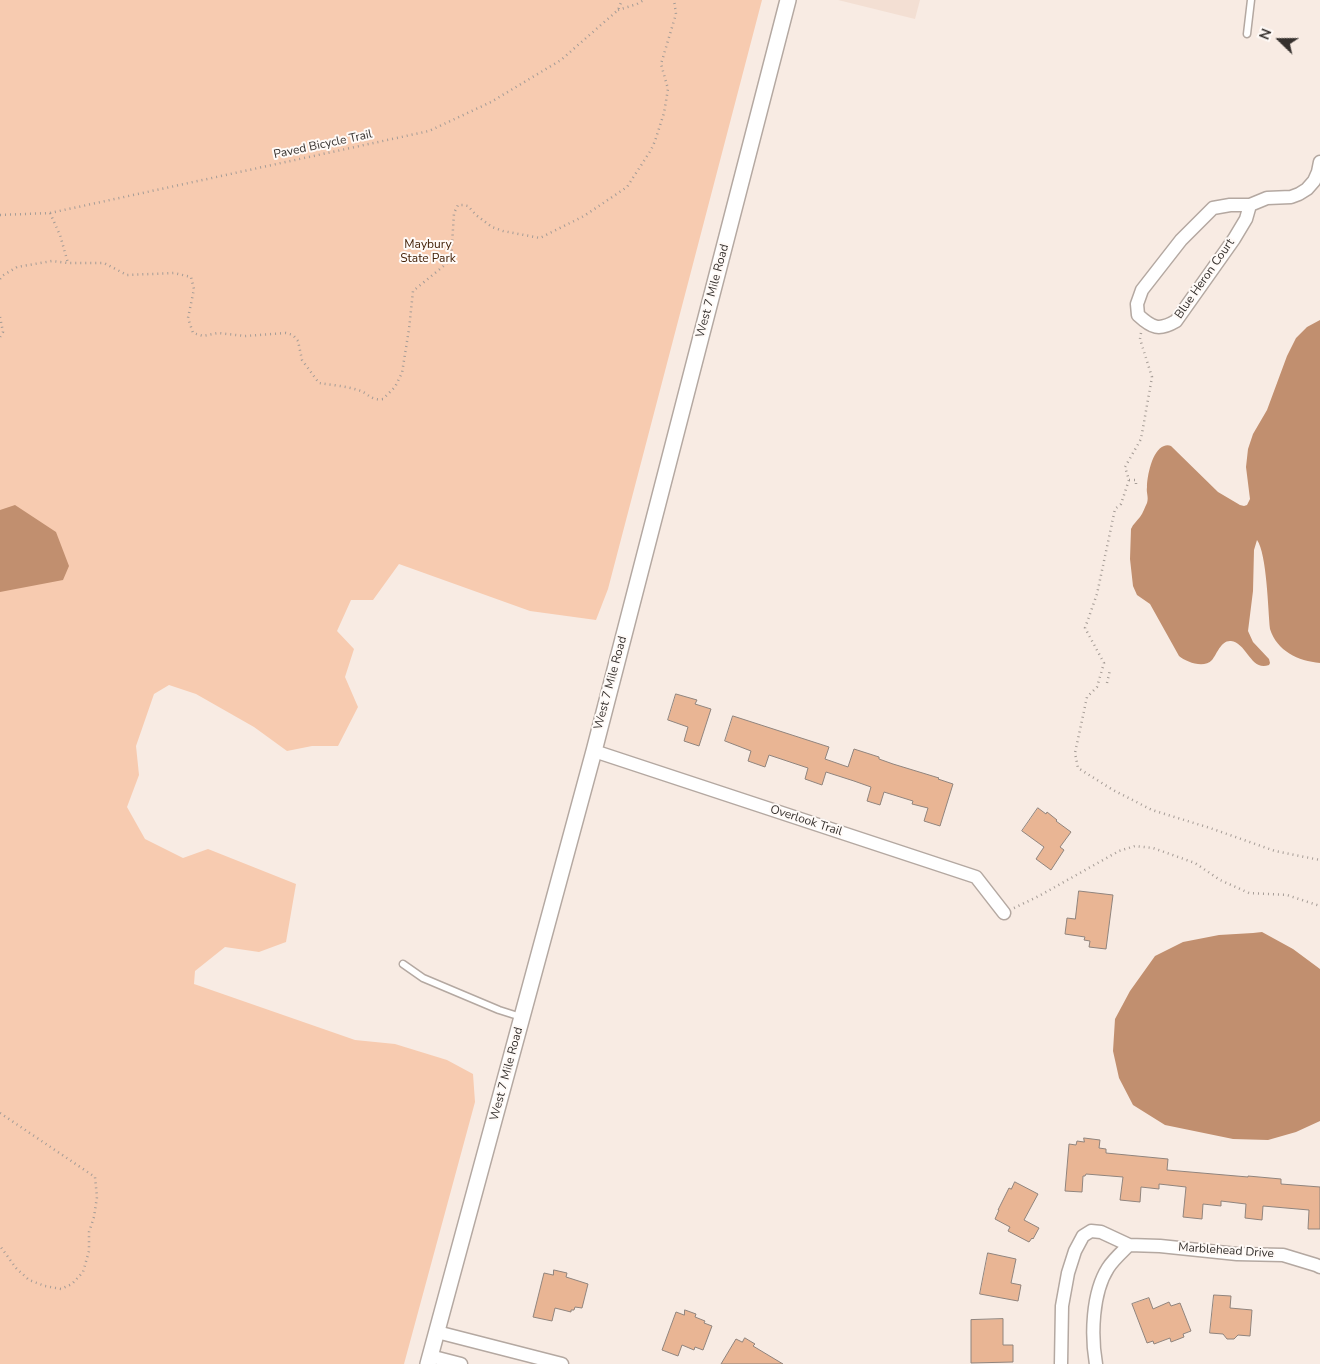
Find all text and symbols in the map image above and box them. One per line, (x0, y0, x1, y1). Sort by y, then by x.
north arrow (1255, 15, 1305, 65)
text: N (1255, 26, 1276, 43)
street label: Paved Bicycle Trail (272, 128, 374, 162)
street label: Blue Heron Court (1172, 236, 1238, 322)
park label: Maybury State Park (400, 238, 456, 266)
street label: West 7 Mile Road (694, 243, 732, 339)
street label: West 7 Mile Road (592, 635, 630, 731)
street label: Overlook Trail (768, 803, 844, 839)
street label: West 7 Mile Road (488, 1026, 526, 1122)
street label: Marblehead Drive (1178, 1240, 1274, 1262)

